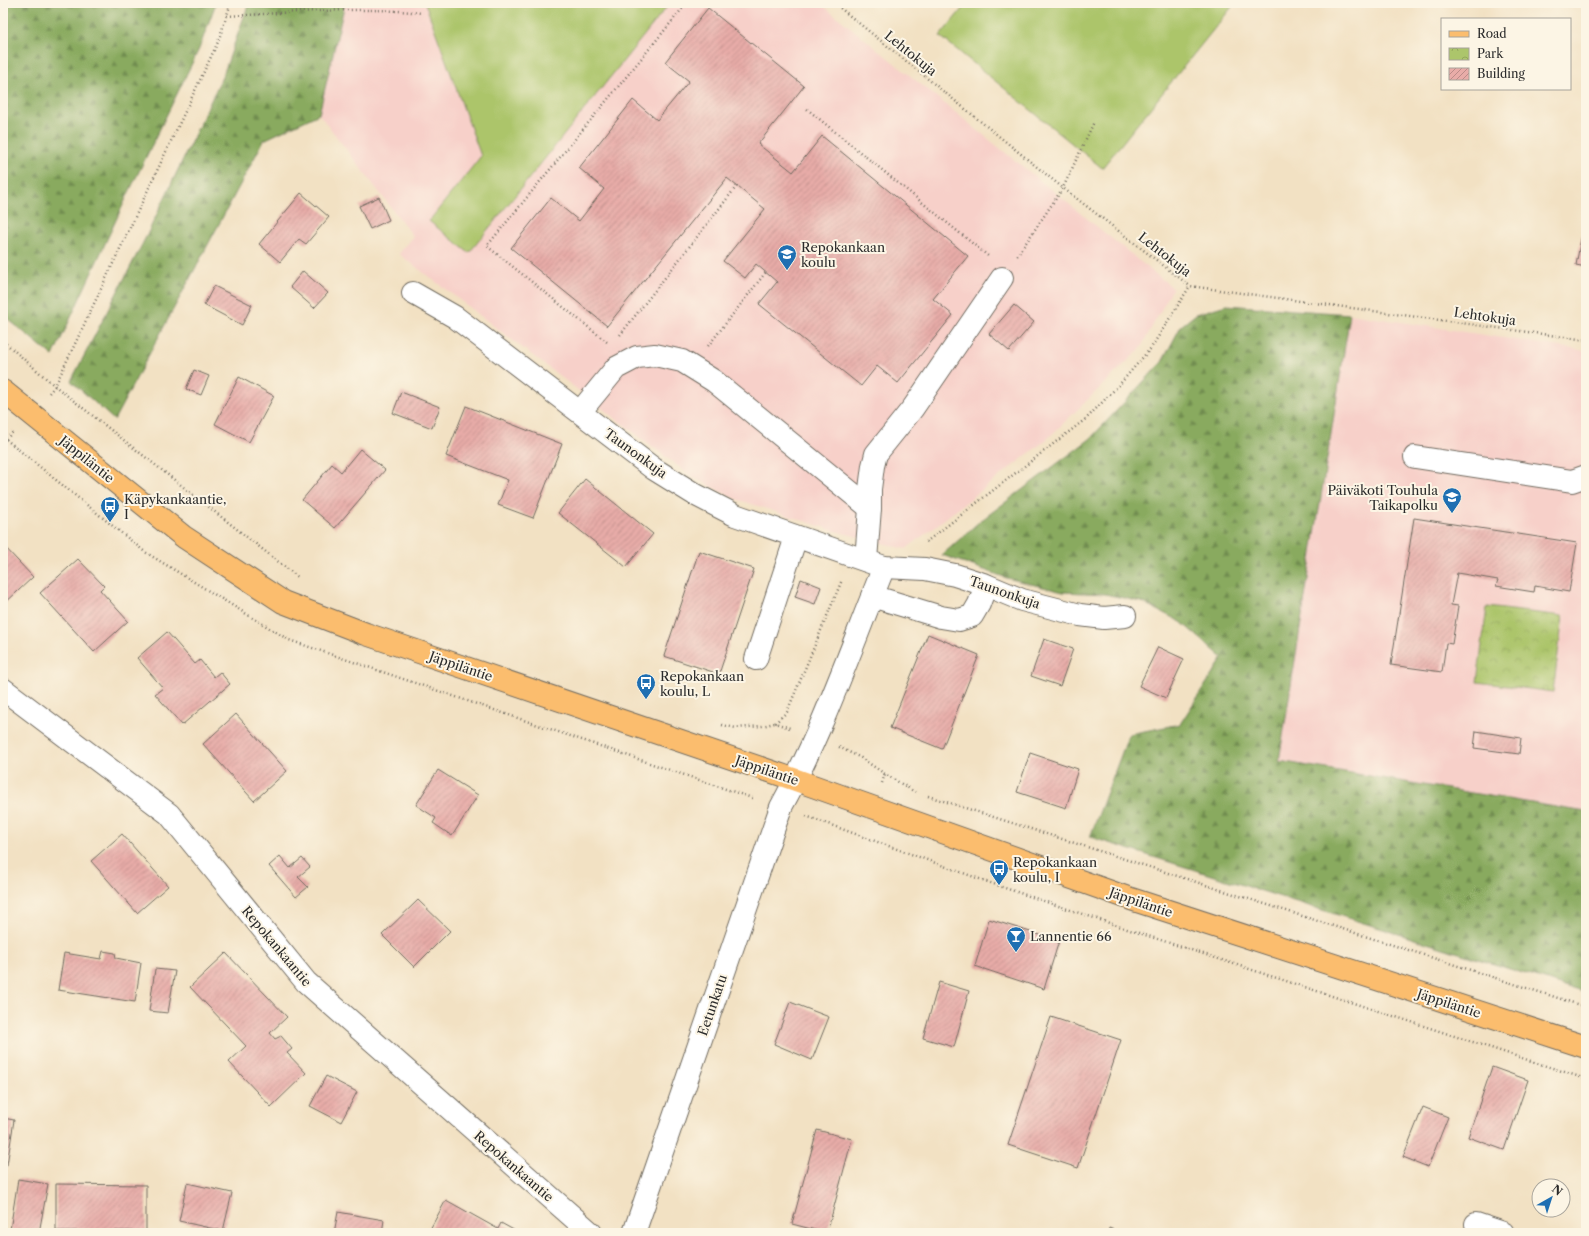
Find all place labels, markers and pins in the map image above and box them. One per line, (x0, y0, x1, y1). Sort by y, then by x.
place label: Repokankaan koulu (801, 239, 885, 270)
school or university icon: Repokankaan koulu (776, 243, 798, 271)
place label: Päiväkoti Touhula Taikapolku (1327, 482, 1438, 513)
school or university icon: Päiväkoti Touhula Taikapolku (1441, 486, 1463, 514)
place label: Käpykankaantie, I (124, 491, 226, 522)
bus stop icon: Käpykankaantie, I (99, 495, 121, 523)
place label: Repokankaan koulu, L (660, 668, 744, 699)
bus stop icon: Repokankaan koulu, L (635, 672, 657, 700)
place label: Repokankaan koulu, I (1013, 854, 1097, 885)
bus stop icon: Repokankaan koulu, I (988, 858, 1010, 886)
bar icon: Lannentie 66 (1005, 925, 1027, 953)
place label: Lannentie 66 (1030, 928, 1112, 944)

